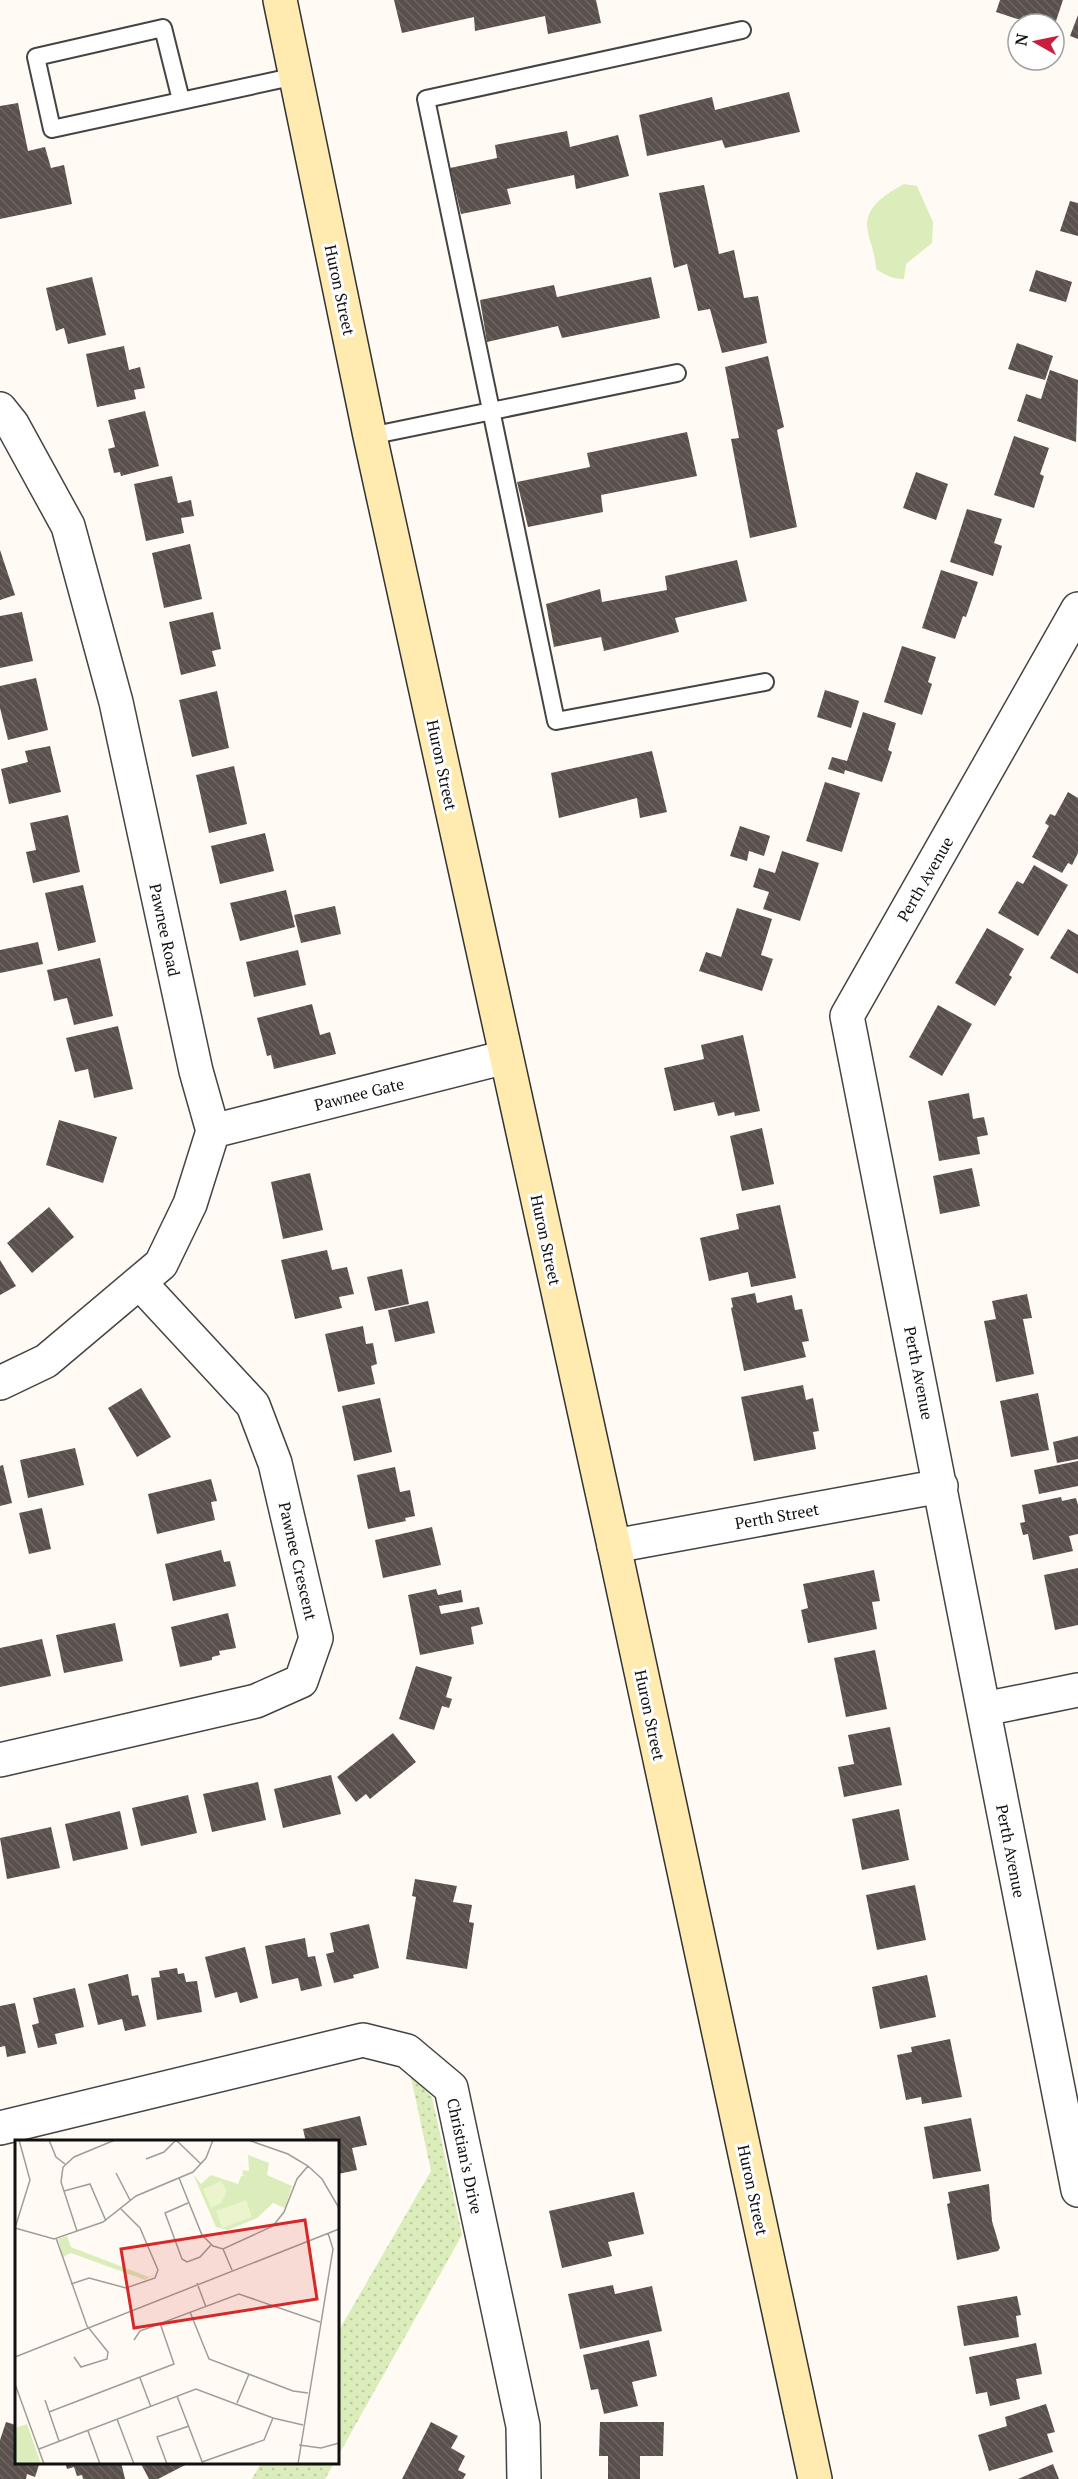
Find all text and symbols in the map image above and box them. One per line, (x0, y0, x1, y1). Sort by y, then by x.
north arrow (1006, 12, 1066, 72)
text: N (1009, 32, 1033, 47)
street label: Huron Street (320, 243, 360, 337)
street label: Huron Street (422, 718, 462, 812)
street label: Perth Avenue (892, 833, 958, 925)
street label: Pawnee Road (144, 882, 186, 979)
street label: Pawnee Gate (312, 1072, 406, 1116)
street label: Huron Street (526, 1193, 566, 1287)
street label: Perth Avenue (899, 1324, 939, 1422)
street label: Perth Street (733, 1498, 821, 1534)
street label: Pawnee Crescent (274, 1500, 322, 1622)
street label: Huron Street (630, 1668, 670, 1762)
street label: Perth Avenue (991, 1802, 1031, 1900)
street label: Christian's Drive (442, 2096, 488, 2216)
inset map (15, 2140, 339, 2464)
street label: Huron Street (733, 2143, 773, 2237)

